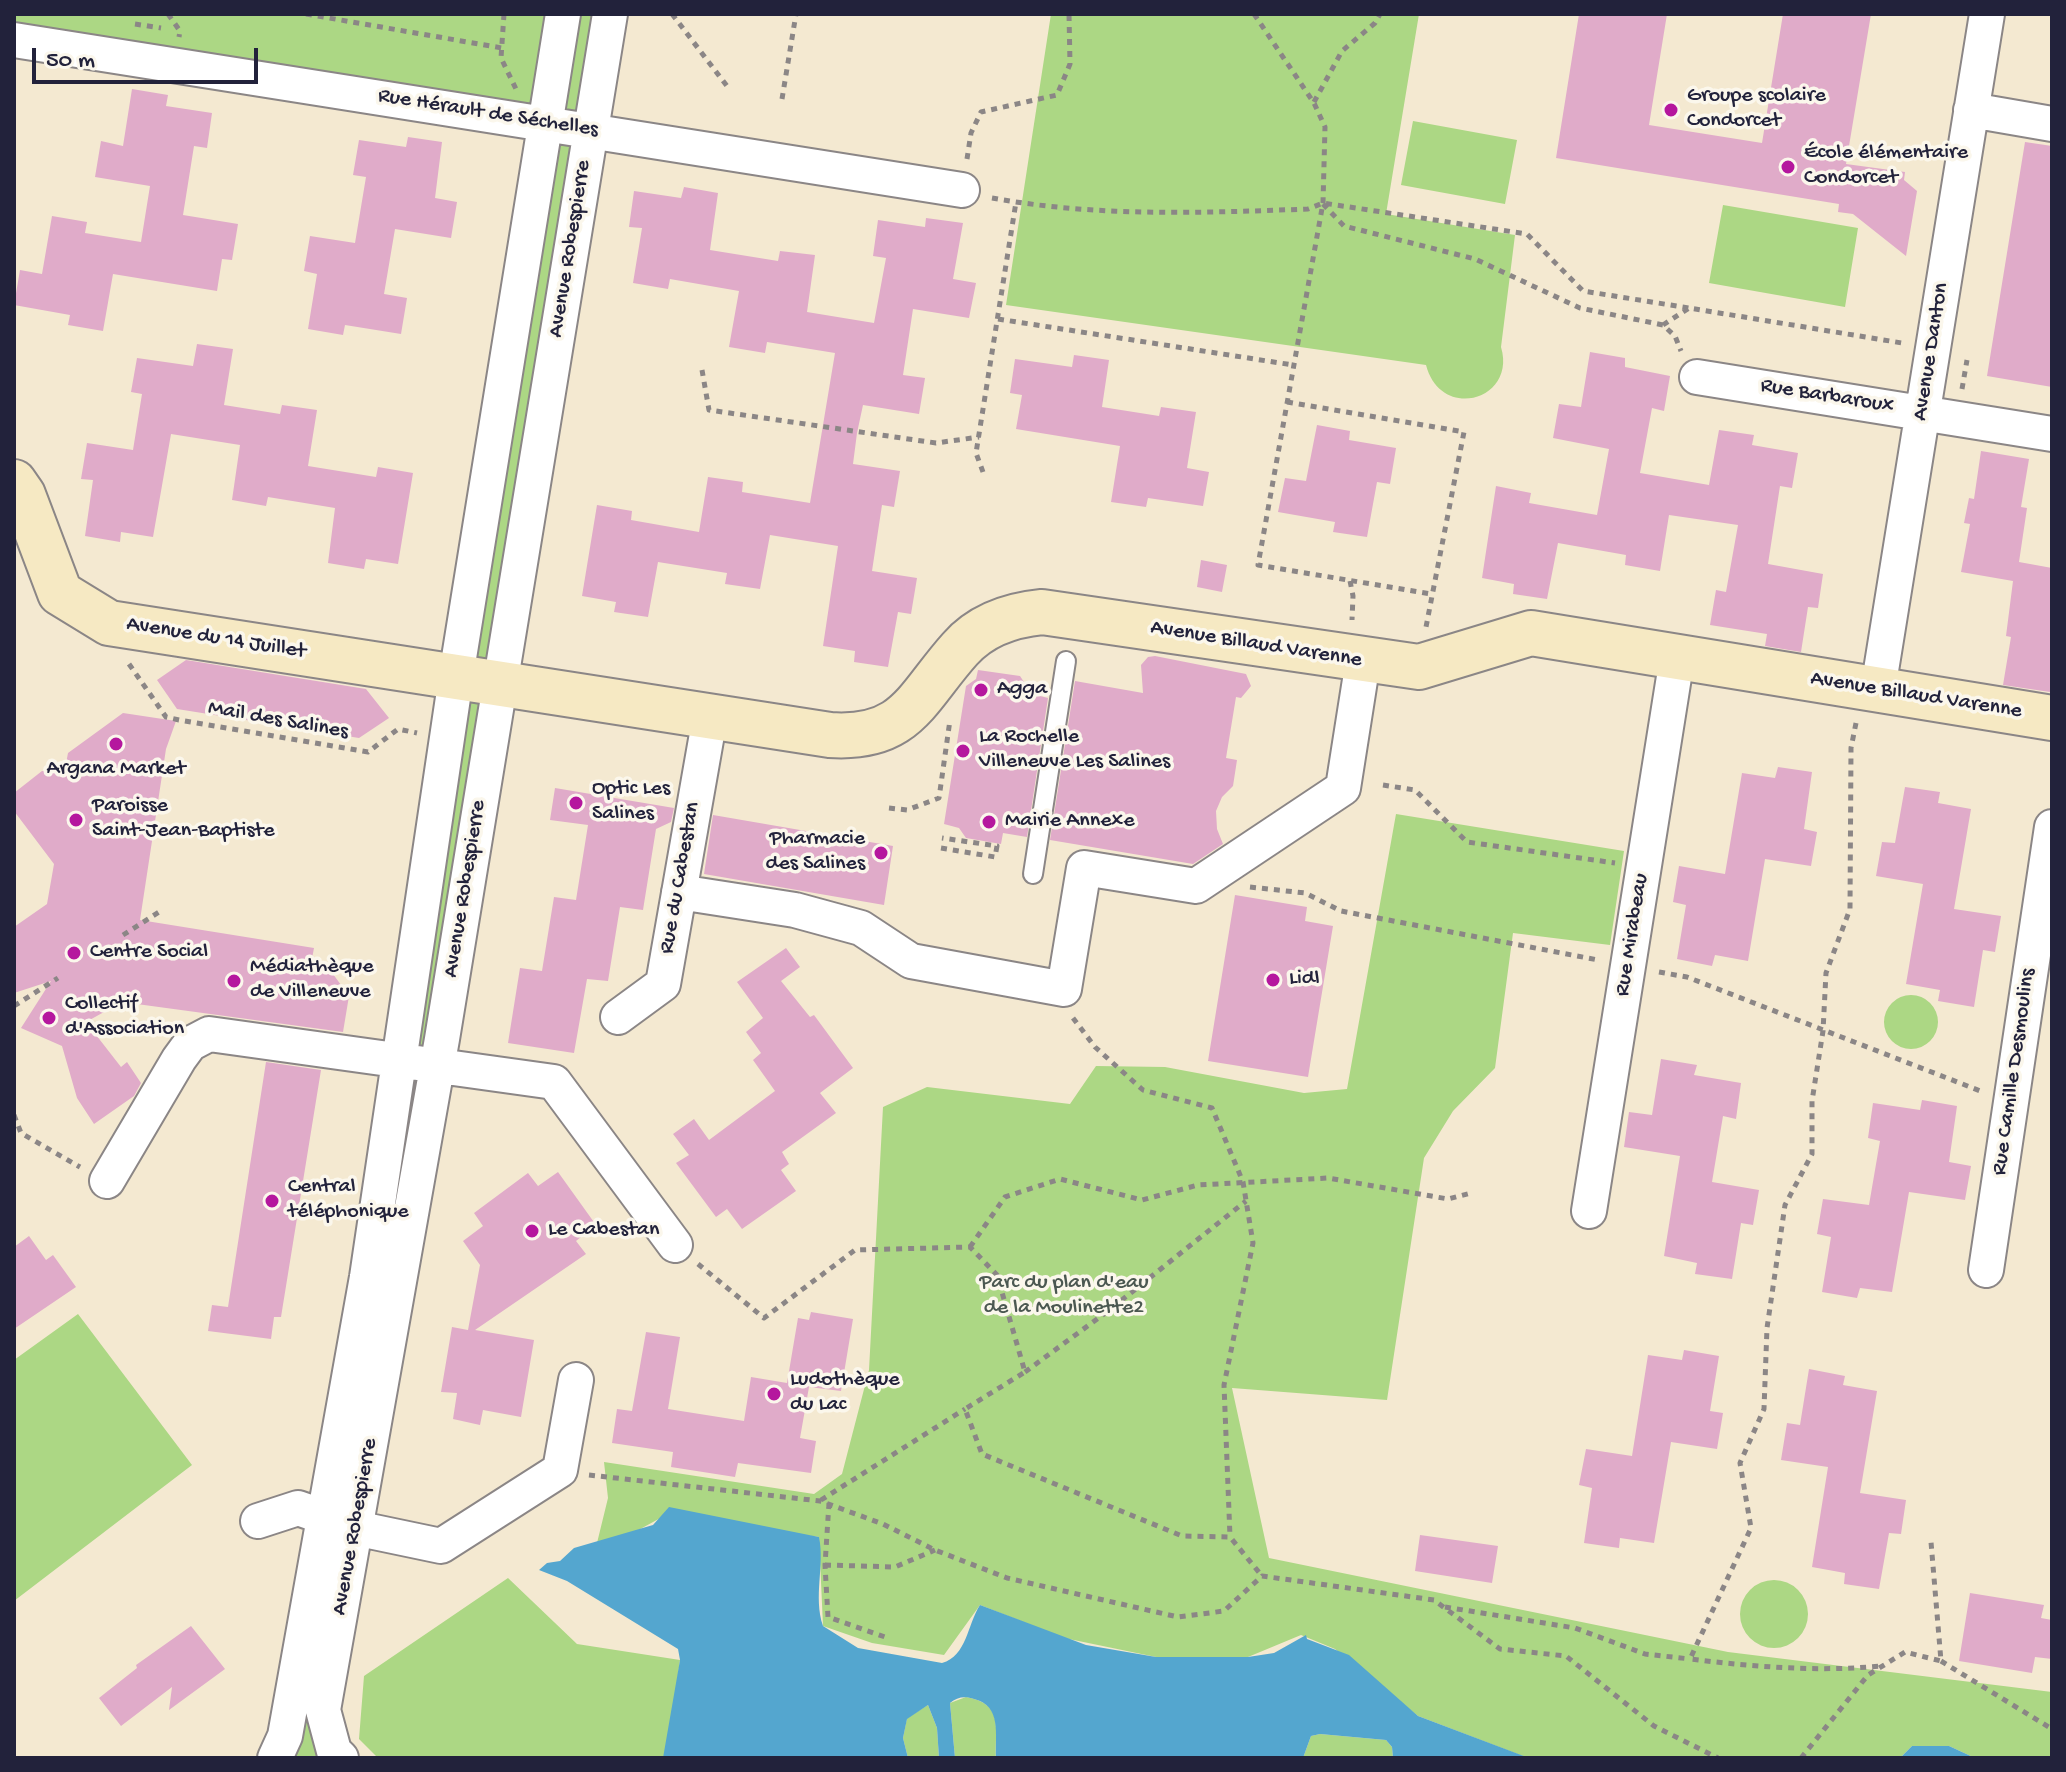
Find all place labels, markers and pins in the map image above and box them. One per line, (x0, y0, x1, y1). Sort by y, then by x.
place label: Groupe scolaire Condorcet (1687, 84, 1826, 136)
marker: Groupe scolaire Condorcet (1662, 101, 1680, 119)
place label: École élémentaire Condorcet (1804, 141, 1968, 192)
marker: École élémentaire Condorcet (1779, 158, 1797, 176)
place label: Agga (997, 677, 1047, 703)
marker: Agga (972, 681, 990, 699)
place label: La Rochelle Villeneuve Les Salines (979, 725, 1170, 776)
marker: Argana Market (107, 735, 125, 753)
marker: La Rochelle Villeneuve Les Salines (954, 742, 972, 760)
place label: Argana Market (47, 757, 185, 783)
place label: Optic Les Salines (592, 777, 670, 828)
place label: Paroisse Saint-Jean-Baptiste (92, 794, 275, 846)
marker: Optic Les Salines (567, 794, 585, 812)
place label: Mairie Annexe (1005, 809, 1135, 835)
marker: Paroisse Saint-Jean-Baptiste (67, 811, 85, 829)
marker: Mairie Annexe (980, 813, 998, 831)
place label: Pharmacie des Salines (766, 827, 865, 878)
marker: Pharmacie des Salines (872, 844, 890, 862)
place label: Centre Social (90, 940, 208, 966)
marker: Centre Social (65, 944, 83, 962)
place label: Médiathèque de Villeneuve (250, 955, 373, 1006)
place label: Lidl (1289, 967, 1320, 993)
marker: Lidl (1264, 971, 1282, 989)
marker: Médiathèque de Villeneuve (225, 972, 243, 990)
place label: Collectif d'Association (65, 992, 184, 1044)
marker: Collectif d'Association (40, 1009, 58, 1027)
place label: Central téléphonique (288, 1175, 409, 1226)
marker: Central téléphonique (263, 1192, 281, 1210)
place label: Le Cabestan (548, 1218, 659, 1244)
marker: Le Cabestan (523, 1222, 541, 1240)
place label: Ludothèque du Lac (790, 1368, 900, 1420)
marker: Ludothèque du Lac (765, 1385, 783, 1403)

